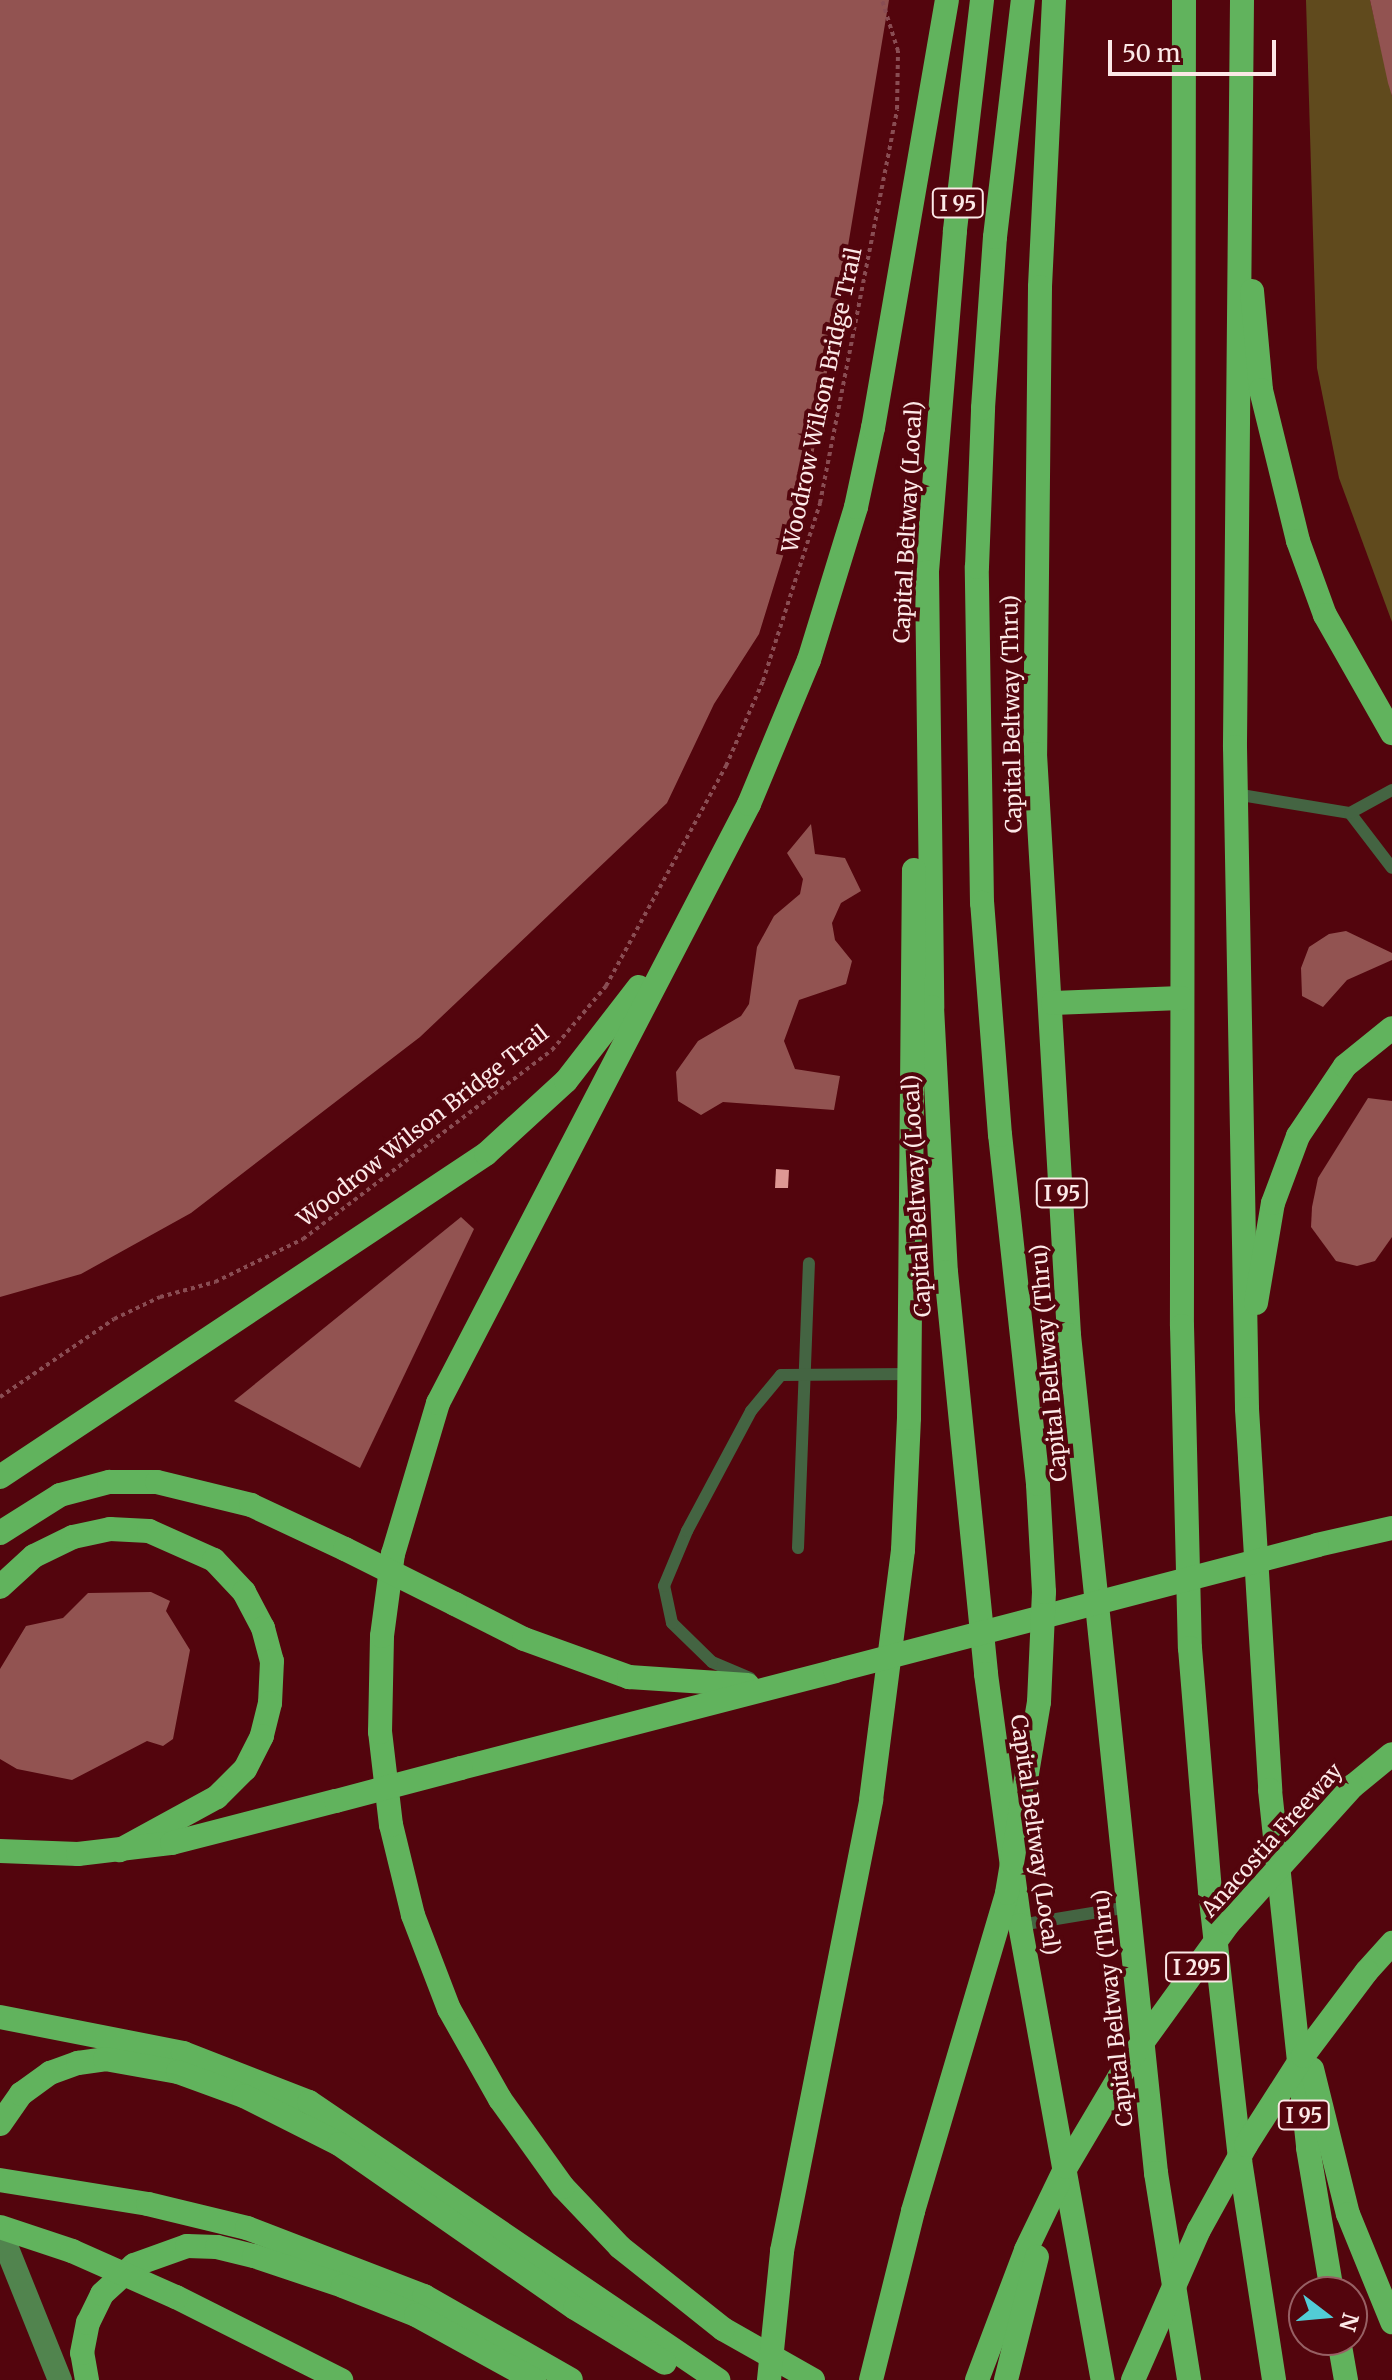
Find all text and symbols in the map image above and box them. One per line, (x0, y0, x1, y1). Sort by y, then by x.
scale bar (1112, 24, 1280, 74)
text: 50 m (1122, 38, 1181, 69)
road number: I 95 (930, 187, 986, 219)
street label: Woodrow Wilson Bridge Trail (777, 245, 867, 555)
street label: Capital Beltway (Local) (888, 400, 928, 644)
street label: Capital Beltway (Thru) (997, 595, 1027, 833)
street label: Woodrow Wilson Bridge Trail (292, 1020, 554, 1232)
street label: Capital Beltway (Local) (897, 1074, 937, 1318)
road number: I 95 (1034, 1177, 1090, 1209)
street label: Capital Beltway (Thru) (1025, 1243, 1073, 1483)
street label: Capital Beltway (Local) (1005, 1713, 1065, 1957)
street label: Anacostia Freeway (1196, 1758, 1348, 1922)
street label: Capital Beltway (Thru) (1087, 1888, 1139, 2128)
road number: I 295 (1165, 1951, 1229, 1983)
road number: I 95 (1276, 2099, 1332, 2131)
north arrow (1288, 2276, 1368, 2356)
text: N (1333, 2310, 1365, 2334)

